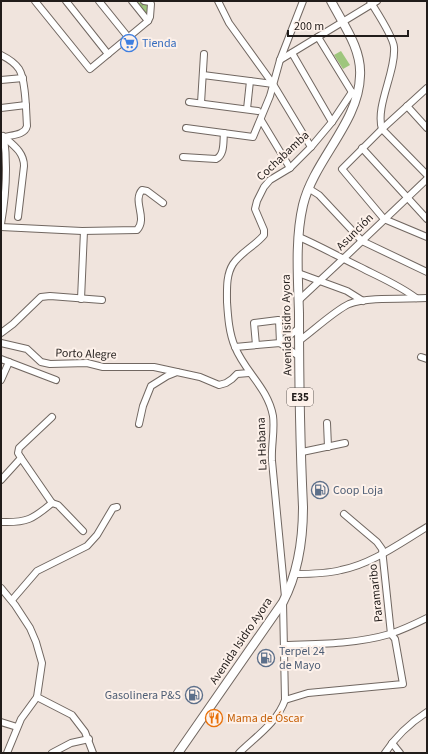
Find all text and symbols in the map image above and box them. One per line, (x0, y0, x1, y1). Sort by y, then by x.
scale bar (288, 12, 408, 38)
text: 200 m (294, 18, 324, 35)
supermarket icon: Tienda (119, 33, 139, 53)
place label: Tienda (142, 35, 177, 52)
street label: Cochabamba (253, 127, 313, 185)
street label: Asunción (333, 210, 377, 254)
street label: Avenida Isidro Ayora (278, 274, 296, 376)
street label: Porto Alegre (55, 344, 117, 364)
road number: E35 (287, 388, 313, 406)
street label: La Habana (253, 417, 271, 471)
fuel station icon: Coop Loja (310, 480, 330, 500)
place label: Coop Loja (333, 482, 383, 499)
street label: Paramaribo (364, 563, 388, 623)
street label: Avenida Isidro Ayora (206, 594, 276, 688)
place label: Terpel 24 de Mayo (279, 643, 325, 674)
fuel station icon: Terpel 24 de Mayo (256, 648, 276, 668)
fuel station icon: Gasolinera P&S (184, 685, 204, 705)
place label: Gasolinera P&S (105, 687, 181, 704)
restaurant icon: Mama de Óscar (204, 708, 224, 728)
place label: Mama de Óscar (227, 710, 305, 727)

